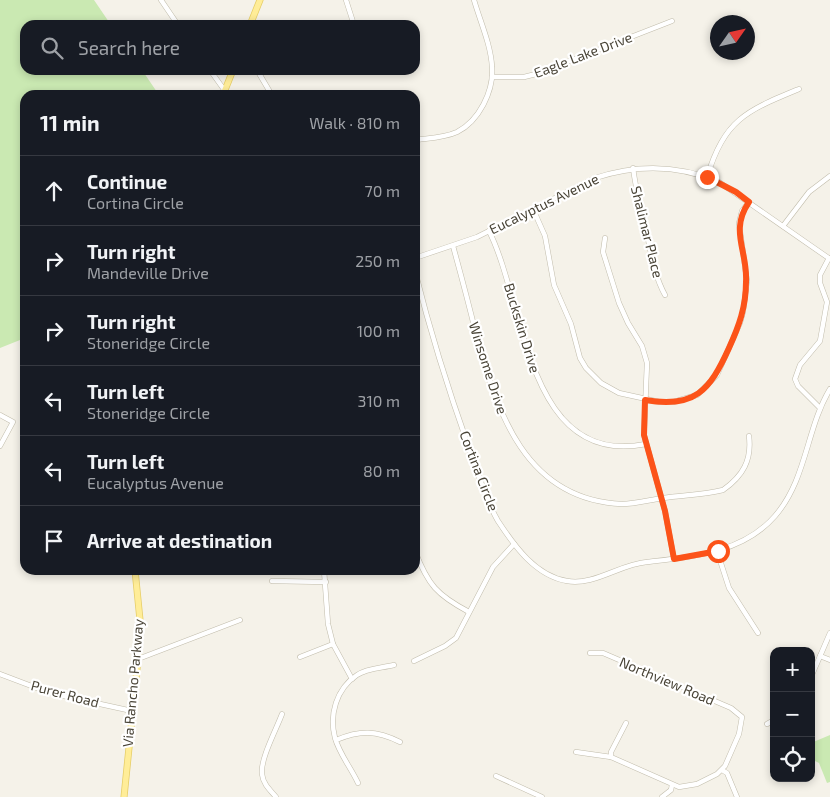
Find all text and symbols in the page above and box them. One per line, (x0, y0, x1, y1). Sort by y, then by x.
north arrow (710, 15, 755, 60)
search box (20, 20, 420, 75)
street label: Eagle Lake Drive (531, 28, 634, 81)
icon: search (38, 34, 66, 62)
text: Search here (78, 36, 180, 59)
text: 11 min (40, 110, 100, 135)
text: Walk · 810 m (309, 113, 400, 132)
route end (696, 166, 719, 189)
text: Continue (87, 170, 167, 193)
street label: Eucalyptus Avenue (486, 170, 601, 237)
icon: ahead (40, 177, 68, 205)
text: 70 m (365, 181, 400, 200)
street label: Shalimar Place (628, 184, 667, 280)
text: Cortina Circle (87, 193, 184, 212)
text: Turn right (87, 240, 175, 263)
icon: right (40, 247, 68, 275)
text: 250 m (355, 251, 400, 270)
text: Mandeville Drive (87, 263, 209, 282)
street label: Buckskin Drive (501, 281, 544, 375)
text: Turn right (87, 310, 175, 333)
icon: right (40, 317, 68, 345)
street label: Winsome Drive (466, 320, 511, 416)
text: 100 m (357, 321, 400, 340)
text: Stoneridge Circle (87, 333, 210, 352)
text: Turn left (87, 380, 164, 403)
icon: left (40, 387, 68, 415)
text: 310 m (358, 391, 400, 410)
text: Stoneridge Circle (87, 403, 210, 422)
street label: Cortina Circle (456, 428, 503, 513)
text: Turn left (87, 450, 164, 473)
icon: left (40, 457, 68, 485)
text: 80 m (363, 461, 400, 480)
text: Eucalyptus Avenue (87, 473, 224, 492)
icon: arrive (40, 527, 68, 555)
text: Arrive at destination (87, 529, 272, 552)
route start (707, 540, 730, 563)
street label: Via Rancho Parkway (118, 618, 147, 748)
map controls (770, 647, 815, 782)
button: + (770, 647, 815, 692)
street label: Northview Road (617, 653, 717, 708)
street label: Purer Road (29, 676, 101, 711)
button: − (770, 692, 815, 737)
button: locate (770, 737, 815, 782)

